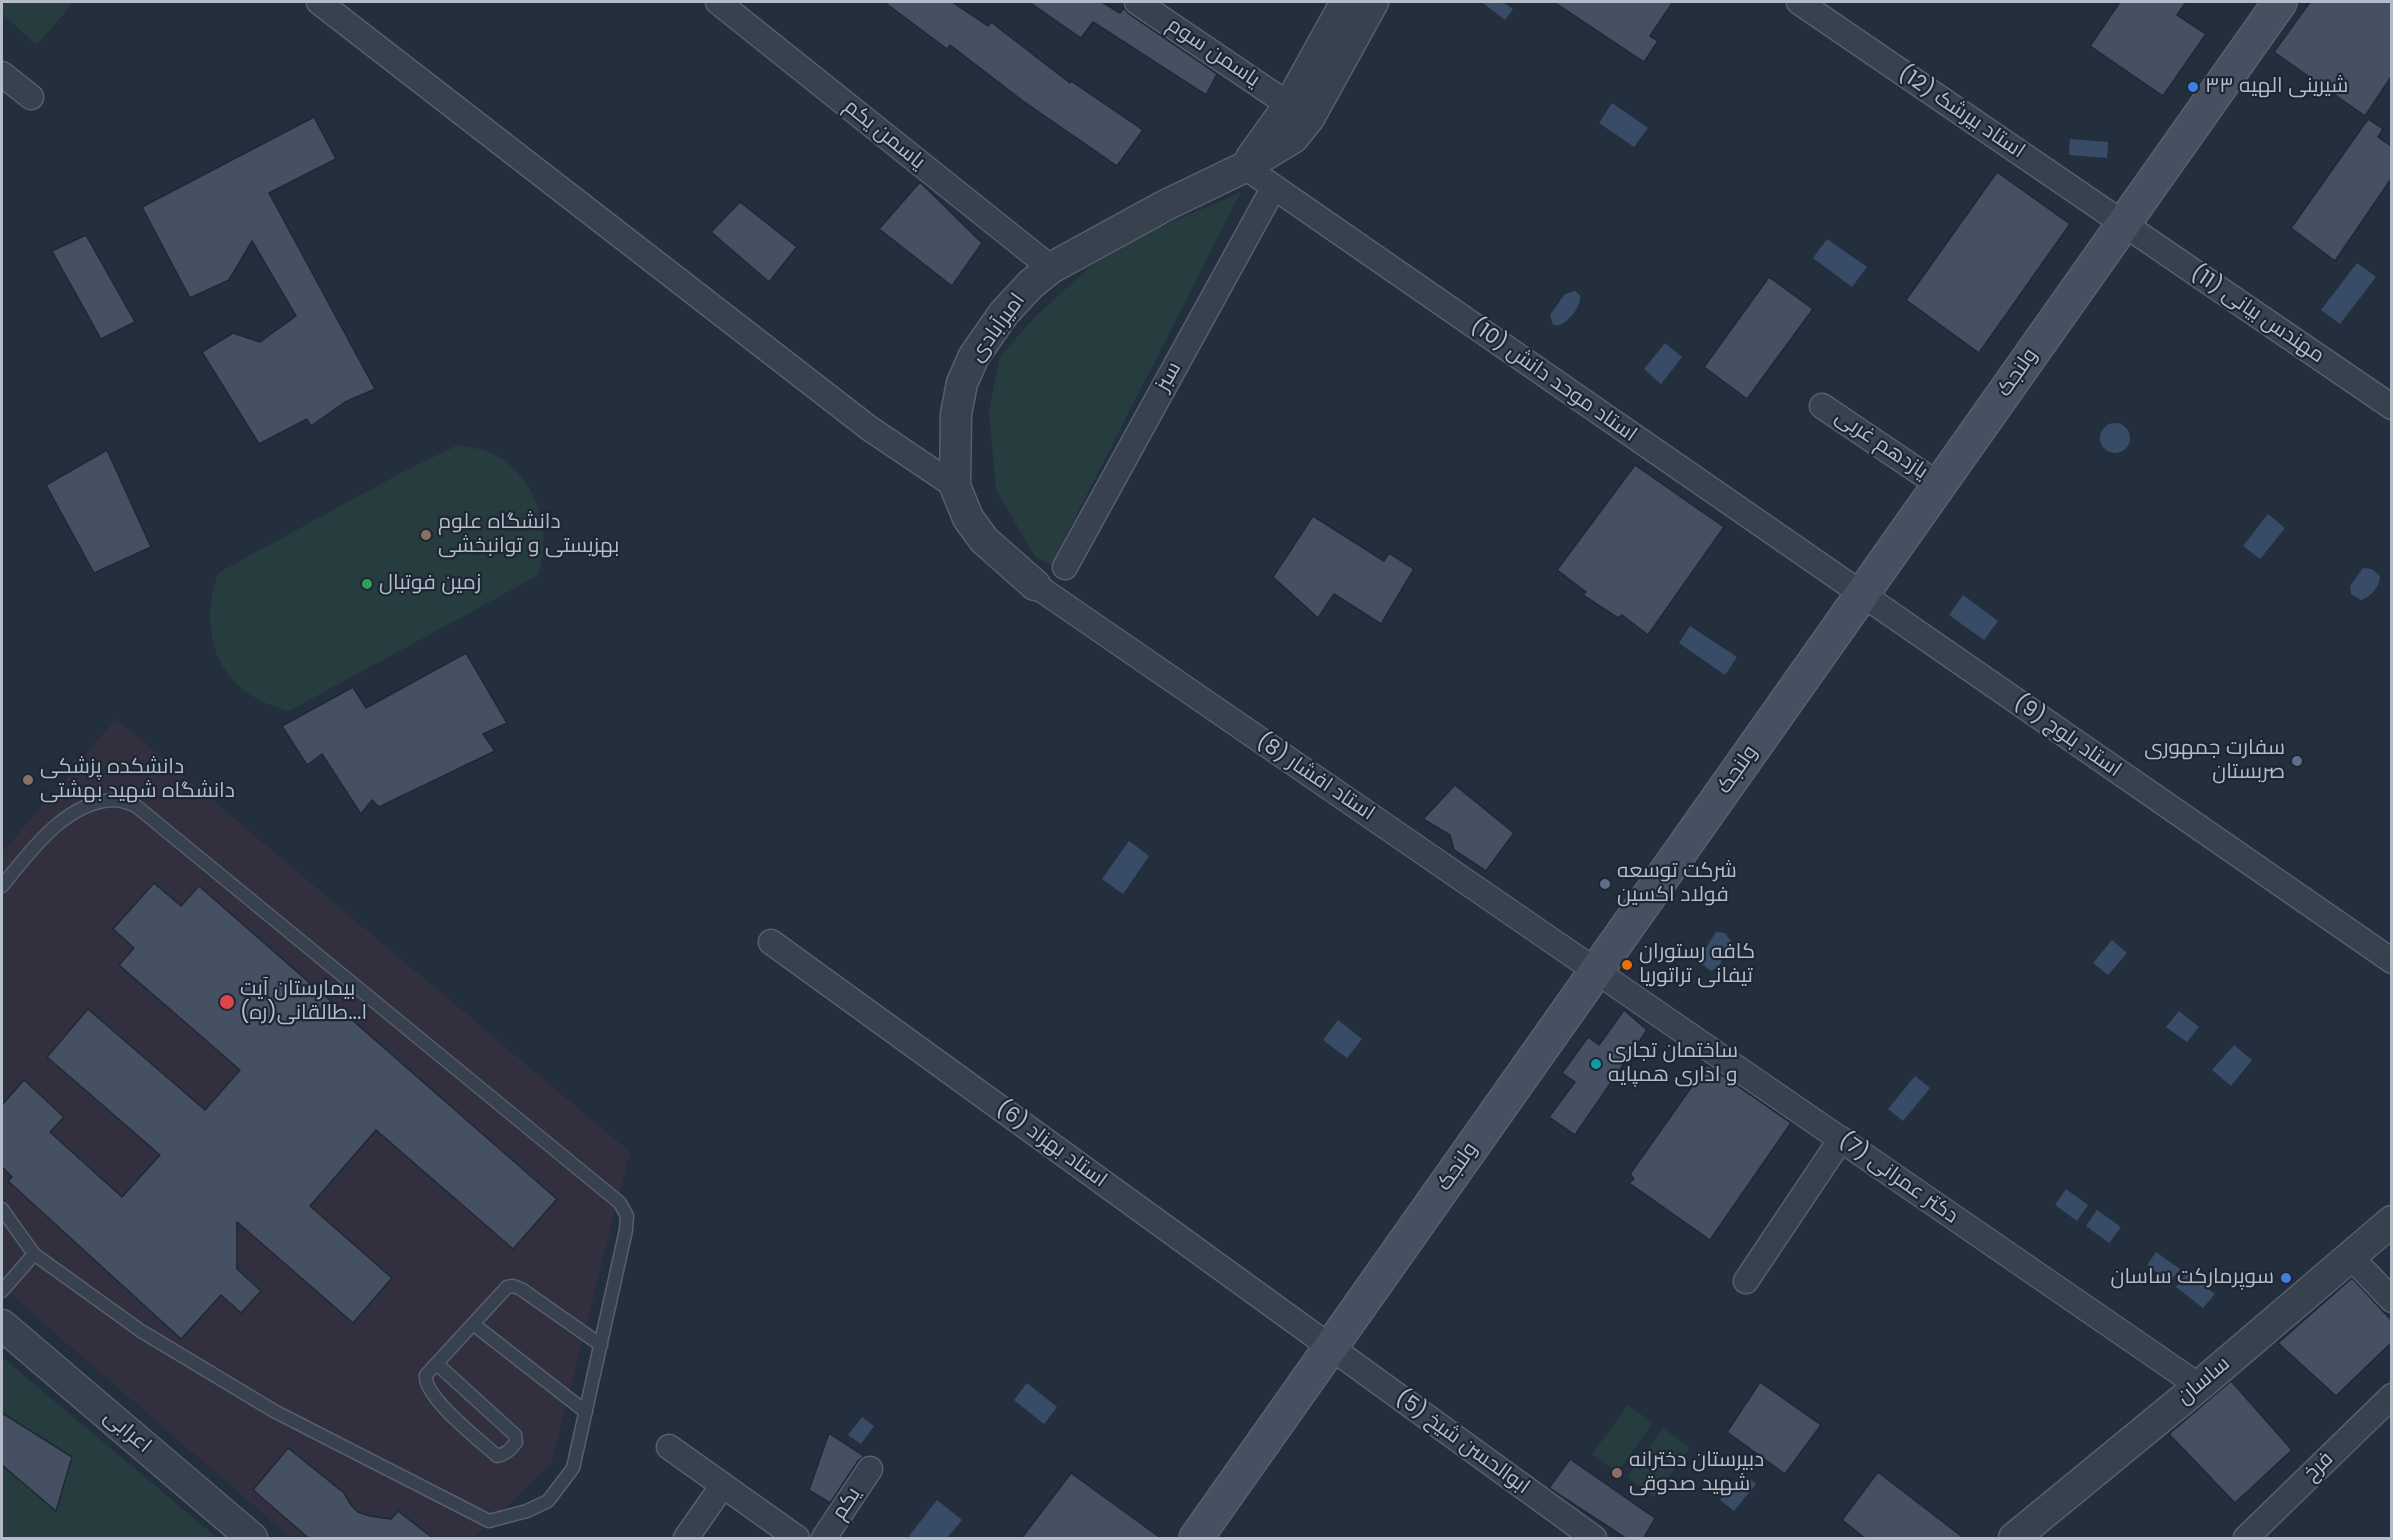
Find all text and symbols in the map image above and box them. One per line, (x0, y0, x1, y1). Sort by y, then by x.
street label: یاسمن سوم (1162, 13, 1264, 93)
street label: استاد بیرشک (12) (1893, 61, 2029, 165)
place label: شیرینی الهیه ٣٣ (2205, 74, 2348, 100)
marker: شیرینی الهیه ٣٣ (2186, 80, 2200, 94)
street label: یاسمن یکم (838, 95, 930, 175)
street label: مهندس بیانی (11) (2185, 261, 2329, 369)
street label: امیرآبادی (965, 289, 1031, 367)
street label: استاد موحد دانش (10) (1465, 314, 1641, 448)
street label: ولنجک (1992, 344, 2044, 402)
street label: سبز (1151, 358, 1187, 396)
street label: یازدهم غربی (1830, 405, 1932, 485)
place label: دانشگاه علوم بهزیستی و توانبخشی (438, 510, 619, 560)
marker: دانشگاه علوم بهزیستی و توانبخشی (419, 528, 433, 542)
place label: زمین فوتبال (379, 571, 481, 597)
marker: زمین فوتبال (360, 577, 374, 591)
street label: استاد بلوچ (9) (2008, 691, 2126, 783)
street label: استاد افشار (8) (1251, 729, 1379, 827)
place label: سفارت جمهوری صربستان (2144, 736, 2285, 786)
street label: ولنجک (1712, 741, 1764, 799)
marker: سفارت جمهوری صربستان (2290, 754, 2304, 768)
place label: دانشکده پزشکی دانشگاه شهید بهشتی (40, 755, 235, 805)
marker: دانشکده پزشکی دانشگاه شهید بهشتی (21, 773, 35, 787)
place label: شرکت توسعه فولاد اکسین (1617, 859, 1737, 909)
marker: شرکت توسعه فولاد اکسین (1598, 877, 1612, 891)
place label: کافه رستوران تیفانی تراتوریا (1639, 940, 1755, 990)
marker: کافه رستوران تیفانی تراتوریا (1620, 958, 1634, 972)
place label: بیمارستان آیت ا...طالقانی(ره) (240, 977, 367, 1027)
marker: بیمارستان آیت ا...طالقانی(ره) (218, 993, 236, 1011)
place label: ساختمان تجاری و اداری همپایه (1608, 1039, 1738, 1089)
marker: ساختمان تجاری و اداری همپایه (1589, 1057, 1603, 1071)
street label: استاد بهزاد (6) (991, 1096, 1111, 1194)
street label: دکتر عمرانی (7) (1833, 1128, 1963, 1230)
street label: ولنجک (1432, 1138, 1484, 1196)
place label: سوپرمارکت ساسان (2110, 1265, 2274, 1291)
marker: سوپرمارکت ساسان (2279, 1271, 2293, 1285)
street label: ساسان (2172, 1352, 2236, 1410)
street label: ابوالحسن شیخ (5) (1390, 1386, 1534, 1500)
street label: اعرابی (98, 1405, 156, 1459)
street label: فرخ (2299, 1447, 2339, 1487)
place label: دبیرستان دخترانه شهید صدوقی (1629, 1448, 1764, 1498)
marker: دبیرستان دخترانه شهید صدوقی (1610, 1466, 1624, 1480)
street label: یکم (827, 1483, 867, 1525)

